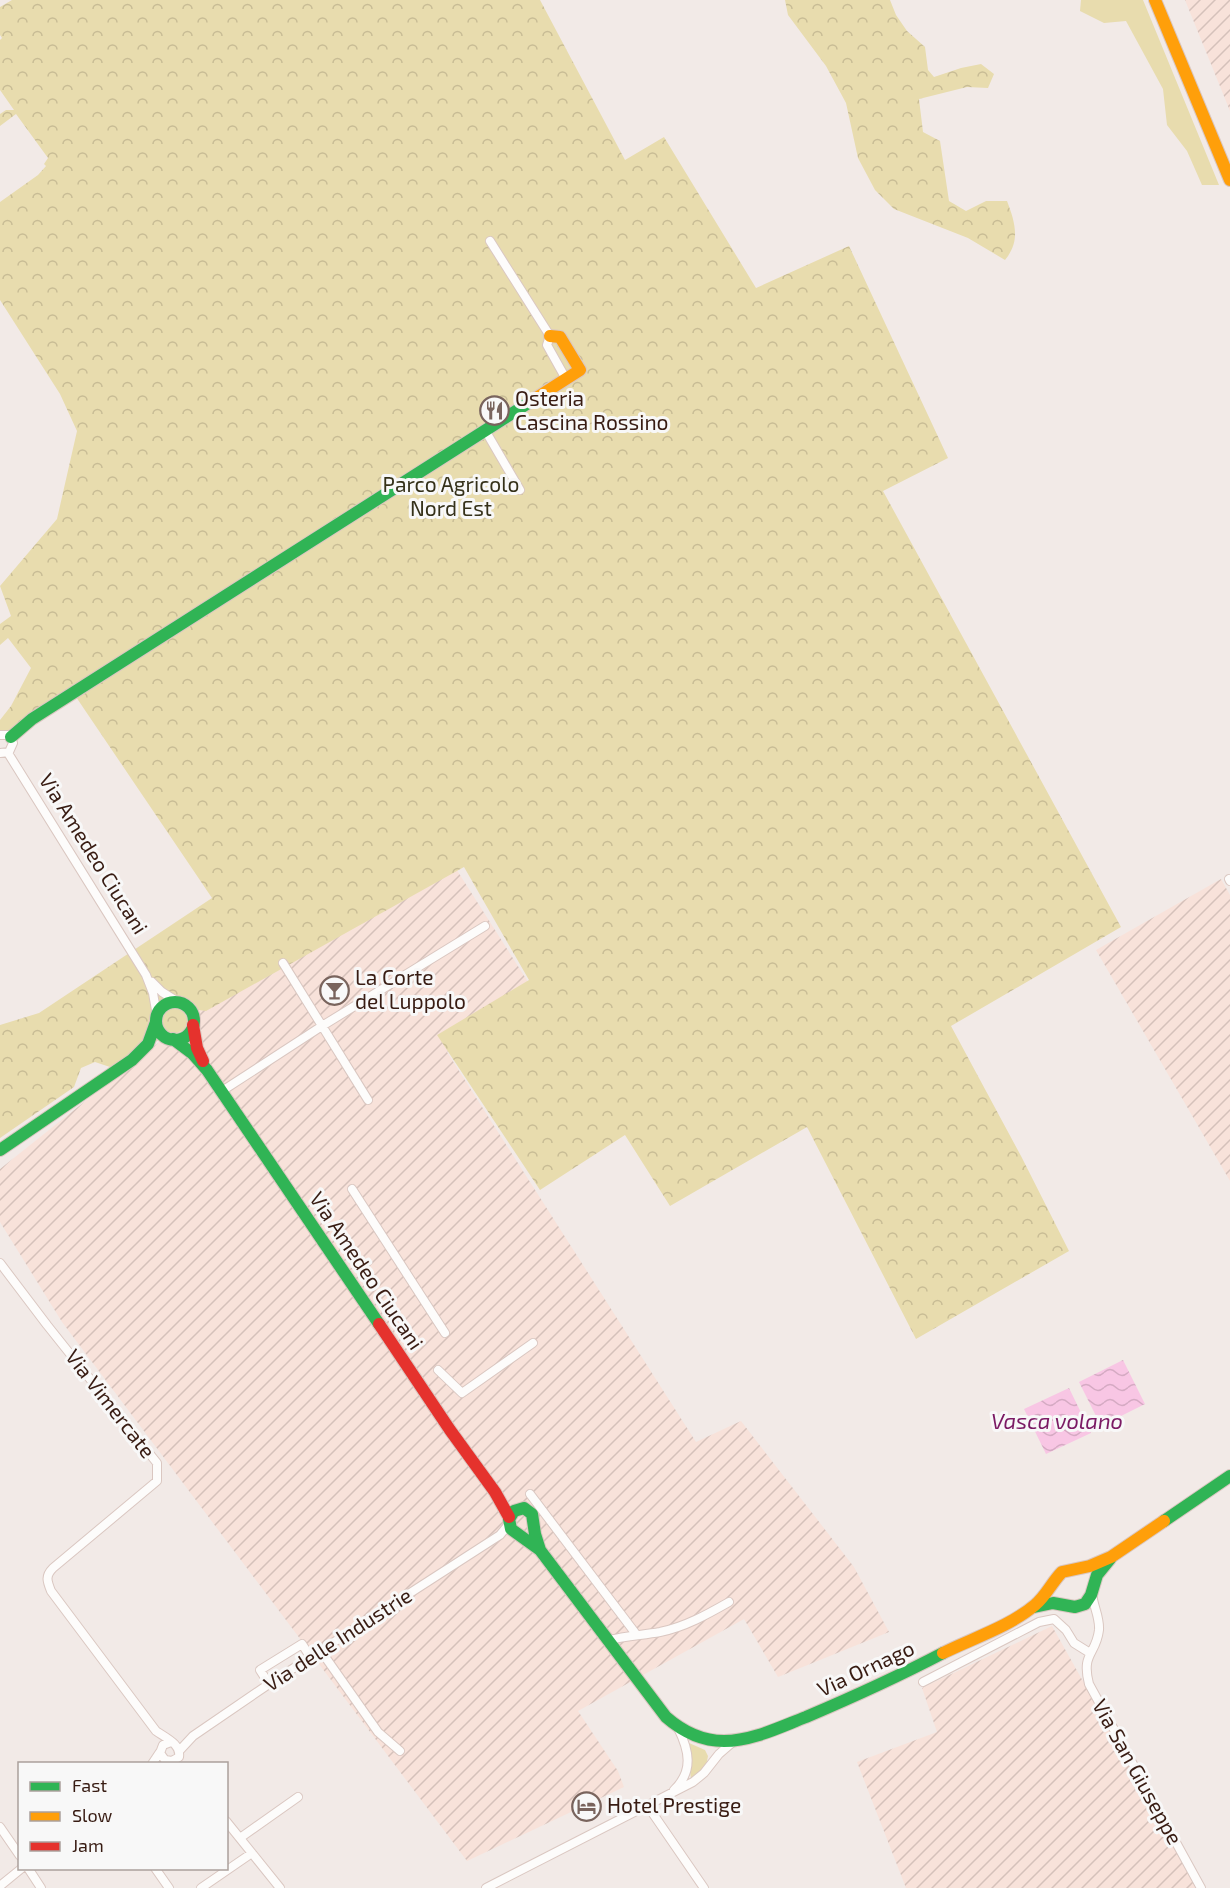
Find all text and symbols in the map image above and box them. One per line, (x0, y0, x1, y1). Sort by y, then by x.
place label: Osteria Cascina Rossino (515, 385, 669, 434)
restaurant icon: Osteria Cascina Rossino (478, 395, 510, 427)
park label: Parco Agricolo Nord Est (383, 471, 519, 520)
street label: Via Amedeo Ciucani (35, 768, 154, 938)
place label: La Corte del Luppolo (355, 964, 466, 1013)
bar icon: La Corte del Luppolo (318, 974, 350, 1006)
street label: Via Amedeo Ciucani (305, 1187, 429, 1354)
street label: Via Vimercate (61, 1344, 161, 1462)
water label: Vasca volano (991, 1407, 1123, 1433)
street label: Via delle Industrie (259, 1582, 416, 1696)
street label: Via Ornago (813, 1634, 918, 1701)
street label: Via San Giuseppe (1088, 1694, 1189, 1848)
legend (18, 1762, 228, 1870)
text: Fast (72, 1774, 107, 1796)
hotel icon: Hotel Prestige (570, 1790, 602, 1822)
place label: Hotel Prestige (607, 1792, 741, 1817)
text: Slow (72, 1804, 113, 1826)
text: Jam (72, 1834, 104, 1856)

